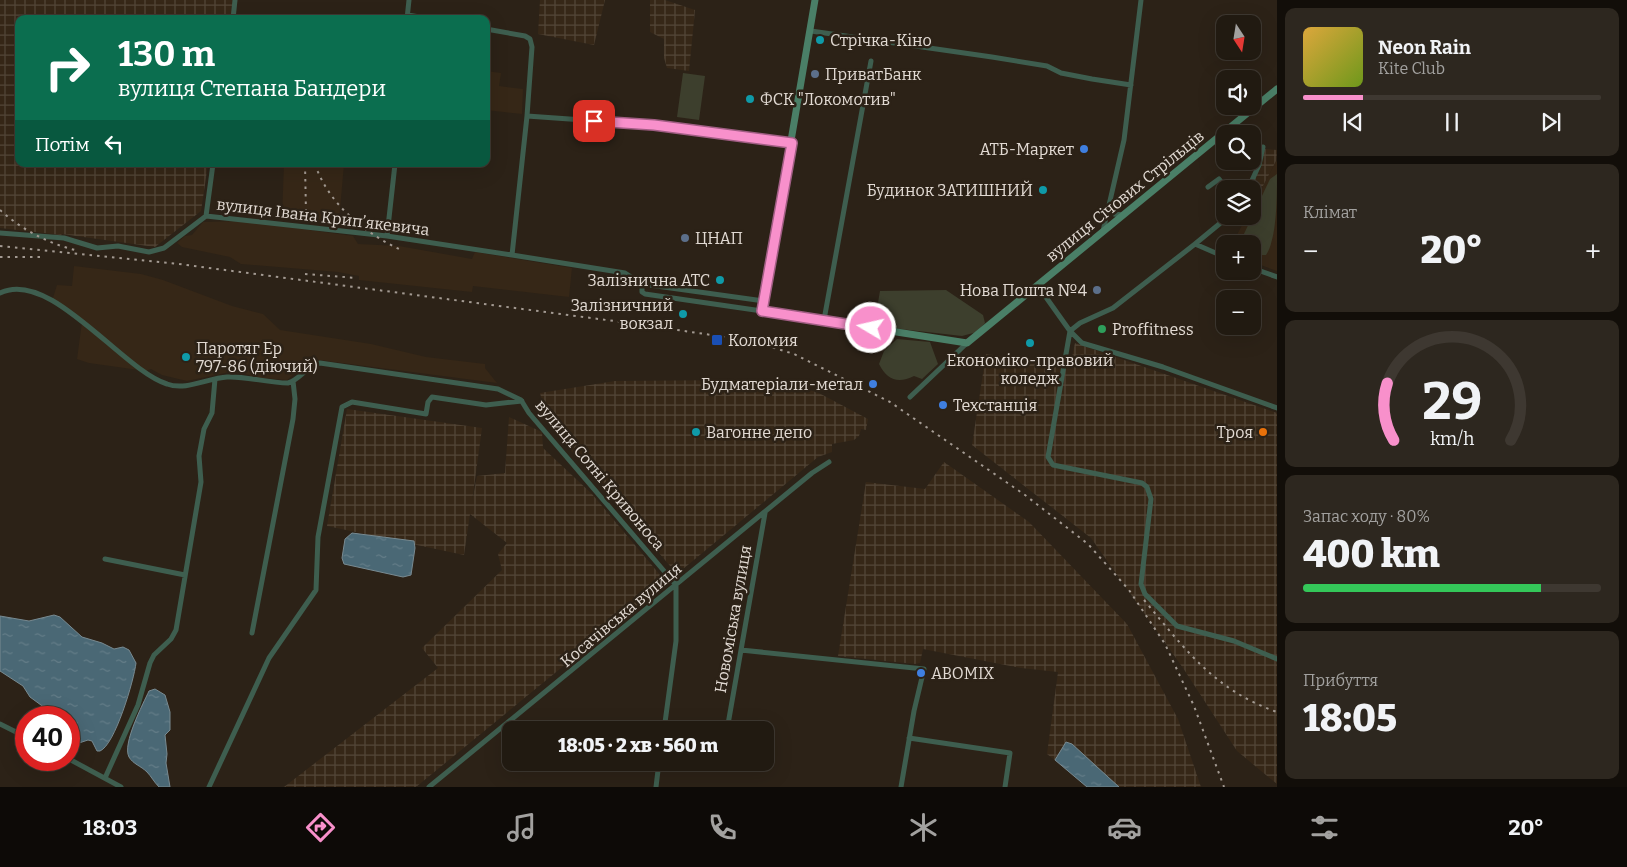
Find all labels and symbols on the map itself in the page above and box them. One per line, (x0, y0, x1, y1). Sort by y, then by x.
north arrow (1216, 15, 1261, 60)
place label: Стрічка-Кіно (830, 31, 932, 50)
marker: Стрічка-Кіно (814, 34, 826, 46)
place label: ПриватБанк (825, 65, 922, 84)
marker: ПриватБанк (809, 68, 821, 80)
place label: ФСК "Локомотив" (760, 90, 896, 109)
marker: ФСК "Локомотив" (744, 93, 756, 105)
pin (573, 100, 615, 142)
street label: вулиця Січових Стрільців (1042, 126, 1208, 266)
place label: АТБ-Маркет (980, 140, 1074, 159)
marker: АТБ-Маркет (1078, 143, 1090, 155)
place label: Будинок ЗАТИШНИЙ (867, 180, 1033, 200)
marker: Будинок ЗАТИШНИЙ (1037, 184, 1049, 196)
street label: вулиця Івана Крипʼякевича (215, 195, 431, 240)
place label: ЦНАП (695, 229, 743, 248)
marker: ЦНАП (679, 232, 691, 244)
place label: Залізнична АТС (588, 271, 710, 290)
marker: Залізнична АТС (714, 274, 726, 286)
place label: Нова Пошта №4 (960, 281, 1088, 300)
marker: Нова Пошта №4 (1091, 284, 1103, 296)
place label: Залізничний вокзал (571, 296, 673, 333)
position arrow (844, 301, 896, 353)
marker: Залізничний вокзал (677, 308, 689, 320)
place label: Proffitness (1112, 320, 1194, 339)
marker: Proffitness (1096, 323, 1108, 335)
place label: Коломия (728, 331, 798, 350)
marker: Коломия (710, 333, 724, 347)
marker: Економіко-правовий коледж (1024, 337, 1036, 349)
place label: Паротяг Ер 797-86 (діючий) (196, 339, 318, 376)
marker: Паротяг Ер 797-86 (діючий) (180, 351, 192, 363)
place label: Економіко-правовий коледж (947, 351, 1113, 388)
place label: Будматеріали-метал (701, 375, 863, 394)
marker: Будматеріали-метал (867, 378, 879, 390)
street label: вулиця Сотні Кривоноса (531, 396, 669, 554)
place label: Техстанція (953, 396, 1038, 415)
marker: Техстанція (937, 399, 949, 411)
place label: Вагонне депо (706, 423, 812, 442)
place label: Троя (1217, 423, 1253, 442)
marker: Вагонне депо (690, 426, 702, 438)
marker: Троя (1257, 426, 1269, 438)
street label: Новоміська вулиця (711, 544, 755, 694)
street label: Косачівська вулиця (557, 559, 685, 671)
place label: ABOMIX (931, 664, 994, 683)
marker: ABOMIX (915, 667, 927, 679)
speed limit sign: 40 (15, 706, 80, 771)

